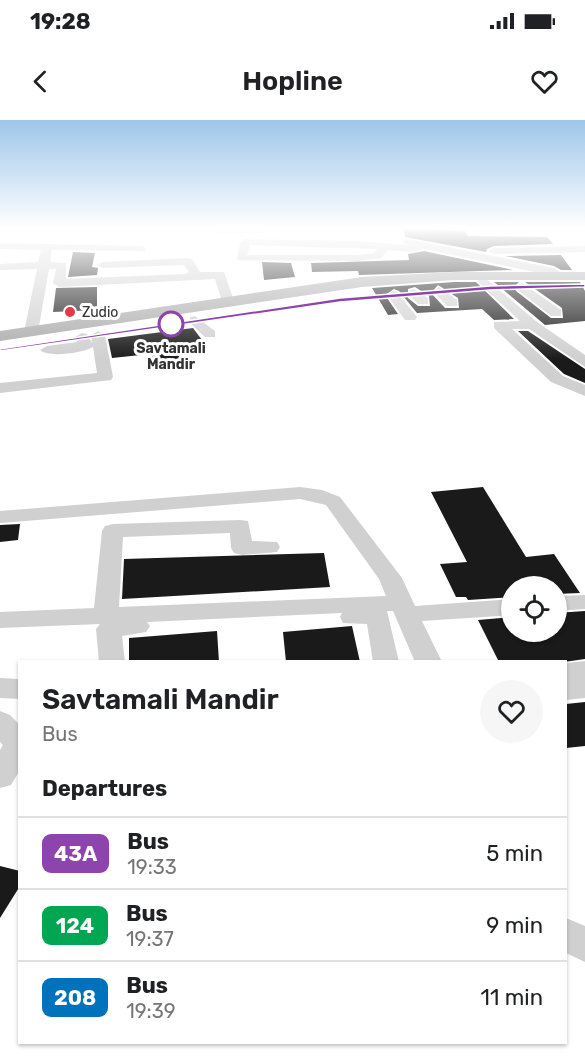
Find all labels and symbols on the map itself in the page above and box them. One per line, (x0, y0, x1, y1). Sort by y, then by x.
place label: Zudio (82, 304, 118, 321)
marker: Zudio (63, 305, 77, 319)
marker: Savtamali Mandir (158, 311, 184, 337)
place label: Savtamali Mandir (136, 340, 206, 373)

